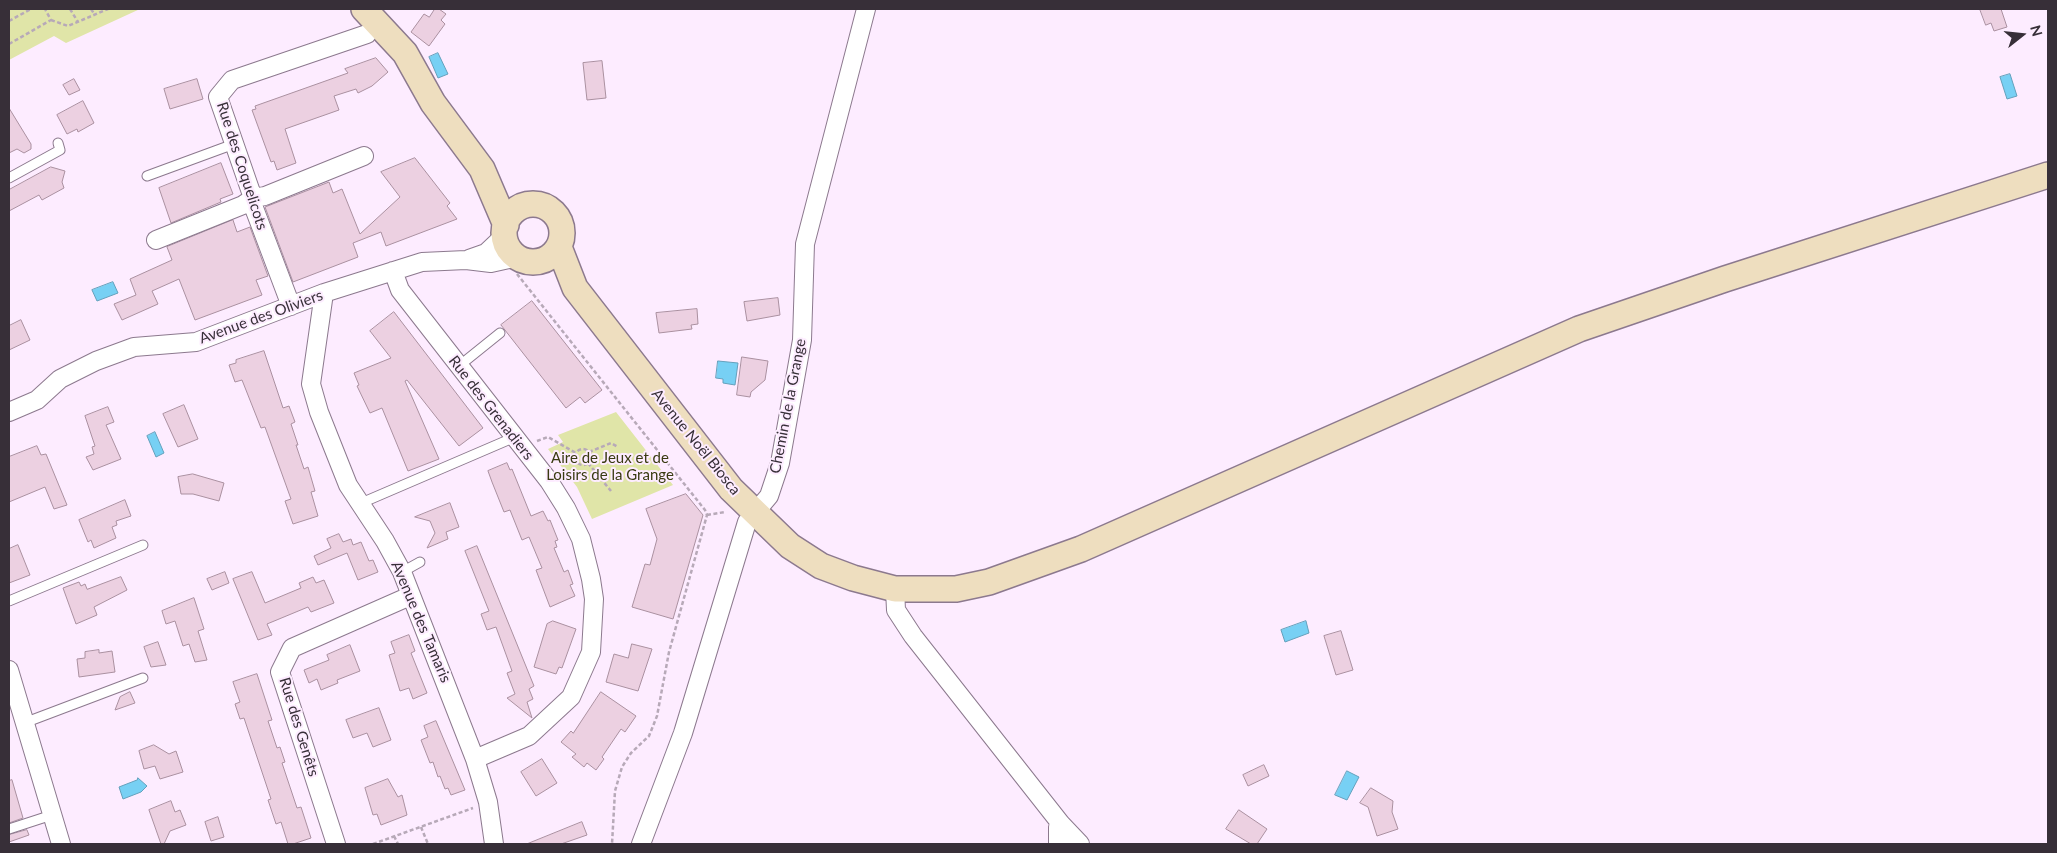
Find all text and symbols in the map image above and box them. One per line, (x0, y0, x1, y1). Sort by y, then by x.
north arrow (1997, 10, 2047, 60)
text: N (2027, 23, 2047, 38)
street label: Rue des Coquelicots (213, 100, 271, 232)
street label: Avenue des Oliviers (197, 286, 325, 348)
street label: Chemin de la Grange (766, 337, 810, 475)
street label: Rue des Grenadiers (445, 352, 537, 464)
street label: Avenue Noël Biosca (648, 385, 744, 499)
park label: Aire de Jeux et de Loisirs de la Grange (546, 449, 674, 484)
street label: Avenue des Tamaris (387, 559, 455, 685)
street label: Rue des Genêts (275, 675, 323, 779)

